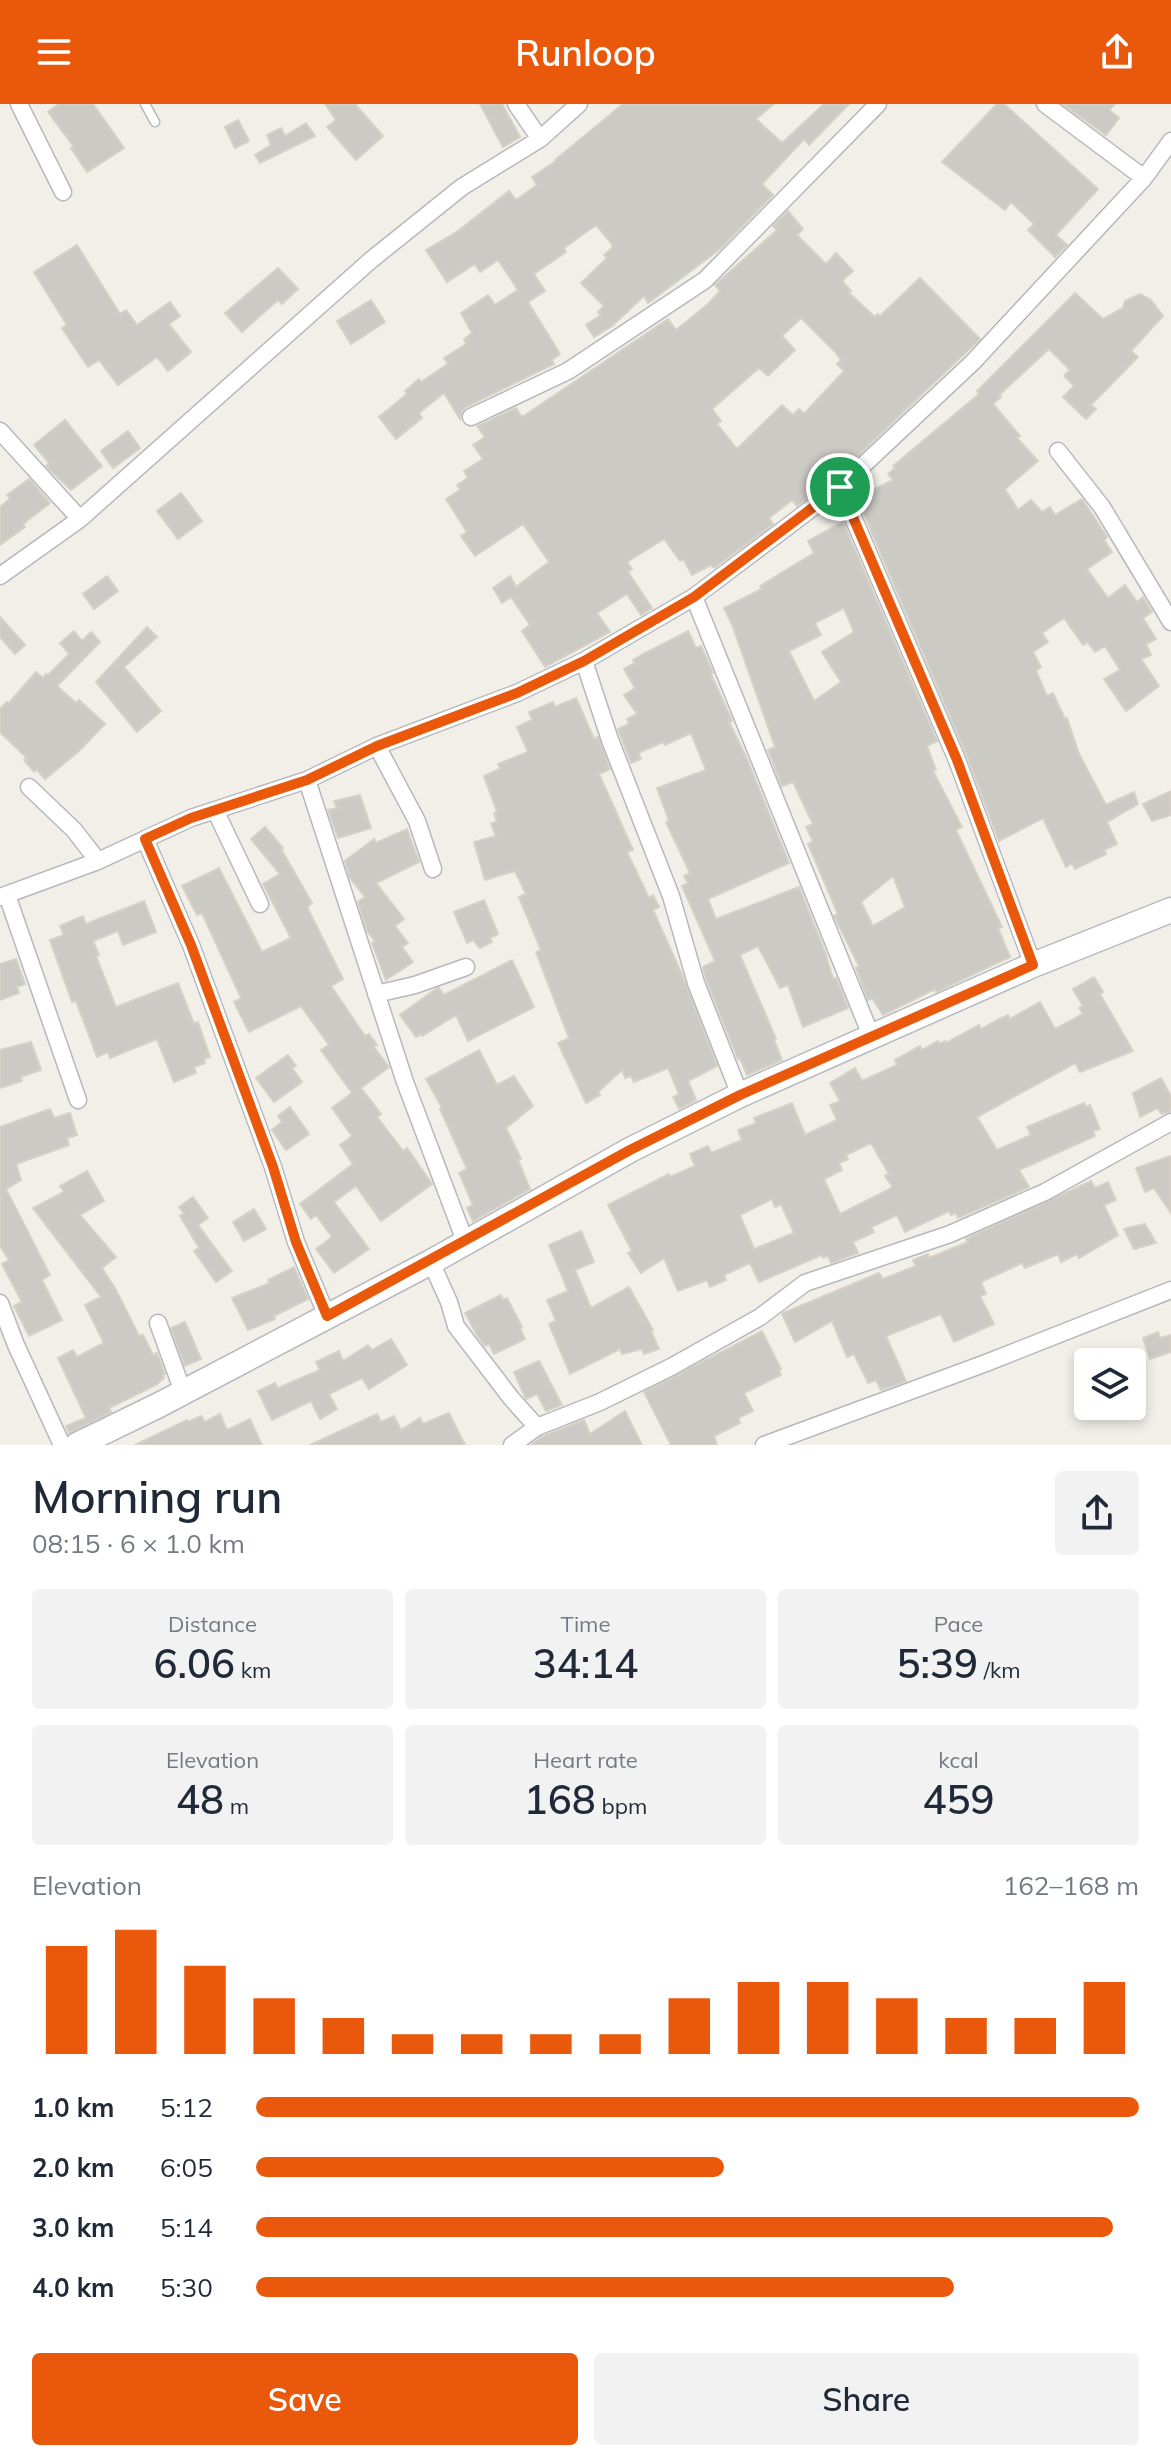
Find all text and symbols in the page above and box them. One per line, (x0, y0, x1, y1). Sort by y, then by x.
icon: menu (32, 30, 76, 74)
text: Runloop (515, 30, 656, 75)
icon: share (1095, 30, 1139, 74)
pin (806, 453, 874, 521)
icon: arrive (818, 465, 862, 509)
map controls (1074, 1348, 1146, 1420)
button: layers (1074, 1348, 1146, 1420)
text: Morning run (32, 1469, 282, 1524)
button: share (1055, 1471, 1139, 1555)
text: 08:15 · 6 × 1.0 km (32, 1527, 245, 1560)
text: Distance (168, 1610, 257, 1638)
text: Time (561, 1610, 610, 1638)
text: Pace (934, 1610, 983, 1638)
text: 6.06 (154, 1638, 235, 1688)
text: 34:14 (533, 1638, 638, 1688)
text: 5:39 (896, 1638, 978, 1688)
text: km (235, 1656, 271, 1684)
text: /km (978, 1656, 1021, 1684)
text: Elevation (166, 1746, 259, 1774)
text: Heart rate (533, 1746, 638, 1774)
text: kcal (938, 1746, 979, 1774)
text: 48 (176, 1774, 224, 1824)
text: 168 (524, 1774, 596, 1824)
text: 459 (923, 1774, 995, 1824)
text: m (224, 1792, 249, 1820)
text: bpm (596, 1792, 647, 1820)
text: Elevation (32, 1869, 142, 1902)
text: 162–168 m (1003, 1869, 1139, 1902)
text: 1.0 km (32, 2091, 115, 2124)
text: 5:12 (160, 2091, 213, 2124)
text: 2.0 km (32, 2151, 115, 2184)
text: 6:05 (160, 2151, 213, 2184)
text: 3.0 km (32, 2211, 115, 2244)
text: 5:14 (160, 2211, 213, 2244)
text: 4.0 km (32, 2271, 115, 2304)
text: 5:30 (160, 2271, 213, 2304)
button: Save (32, 2353, 578, 2445)
button: Share (594, 2353, 1139, 2445)

